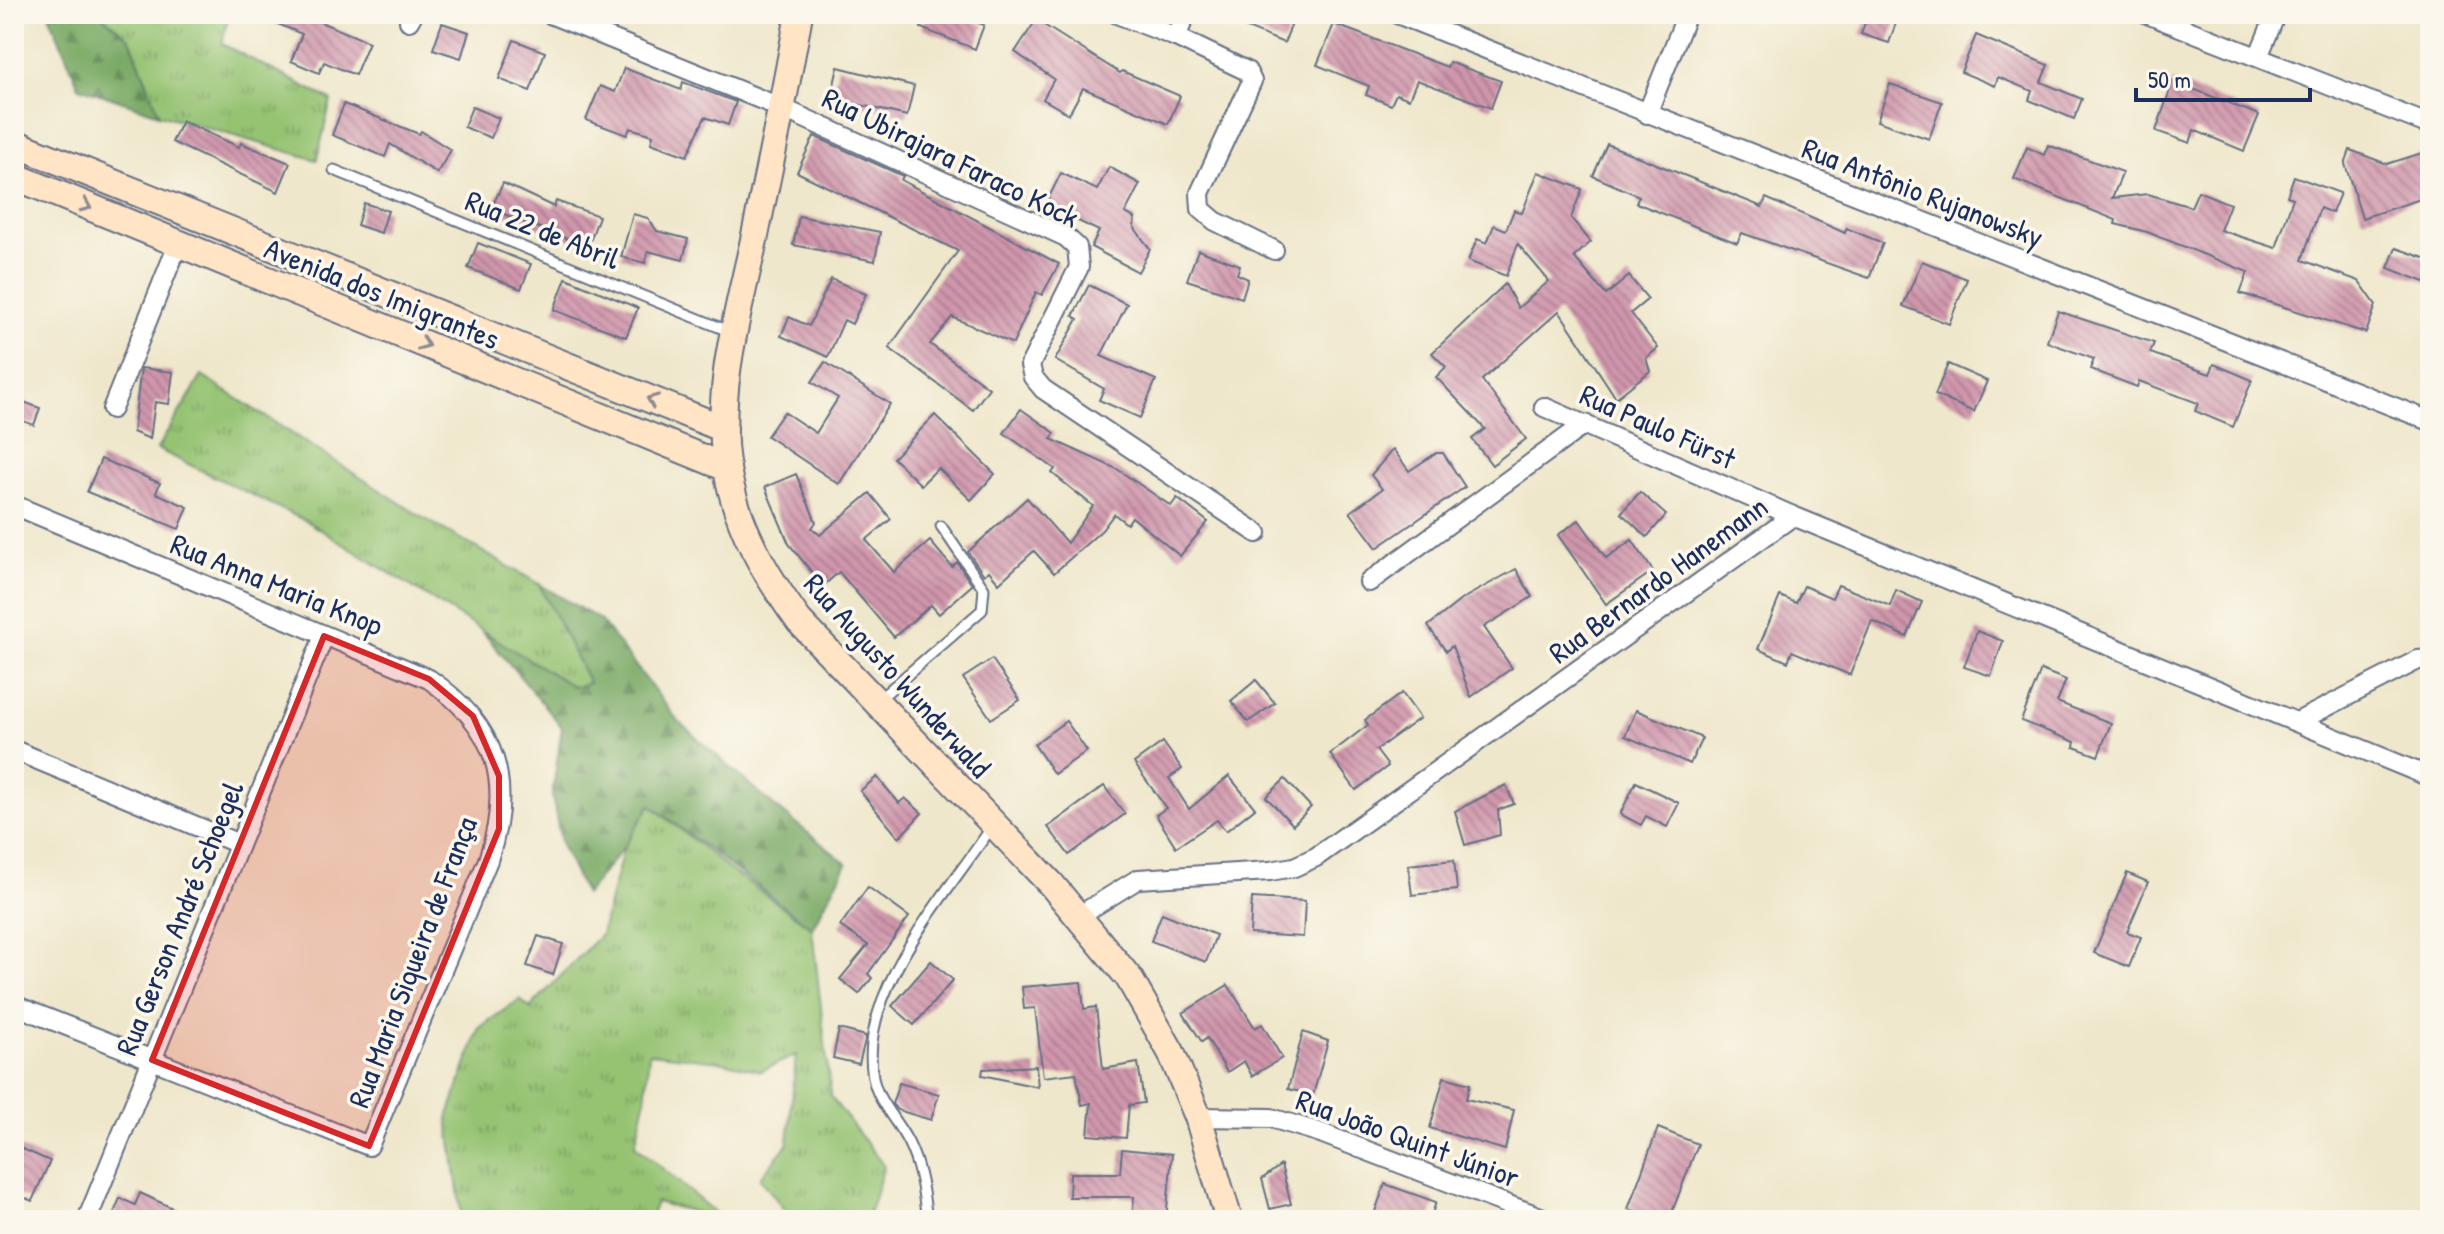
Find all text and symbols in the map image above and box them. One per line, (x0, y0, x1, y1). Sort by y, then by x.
scale bar (2136, 52, 2310, 102)
text: 50 m (2148, 63, 2191, 95)
street label: Rua Ubirajara Faraco Kock (816, 77, 1086, 237)
street label: Rua Antônio Rujanowsky (1797, 128, 2049, 256)
street label: Rua 22 de Abril (460, 180, 626, 278)
one-way arrow (78, 196, 92, 212)
street label: Avenida dos Imigrantes (259, 228, 505, 358)
one-way arrow (416, 334, 430, 351)
street label: Rua Paulo Fürst (1574, 374, 1743, 478)
one-way arrow (646, 393, 660, 410)
street label: Rua Bernardo Hanemann (1541, 486, 1775, 672)
street label: Rua Anna Maria Knop (165, 523, 389, 645)
street label: Rua Augusto Wunderwald (796, 564, 1001, 786)
street label: Rua Gerson André Schoegel (106, 775, 252, 1061)
street label: Rua Maria Siqueira de França (338, 811, 486, 1113)
street label: Rua João Quint Júnior (1291, 1079, 1525, 1197)

